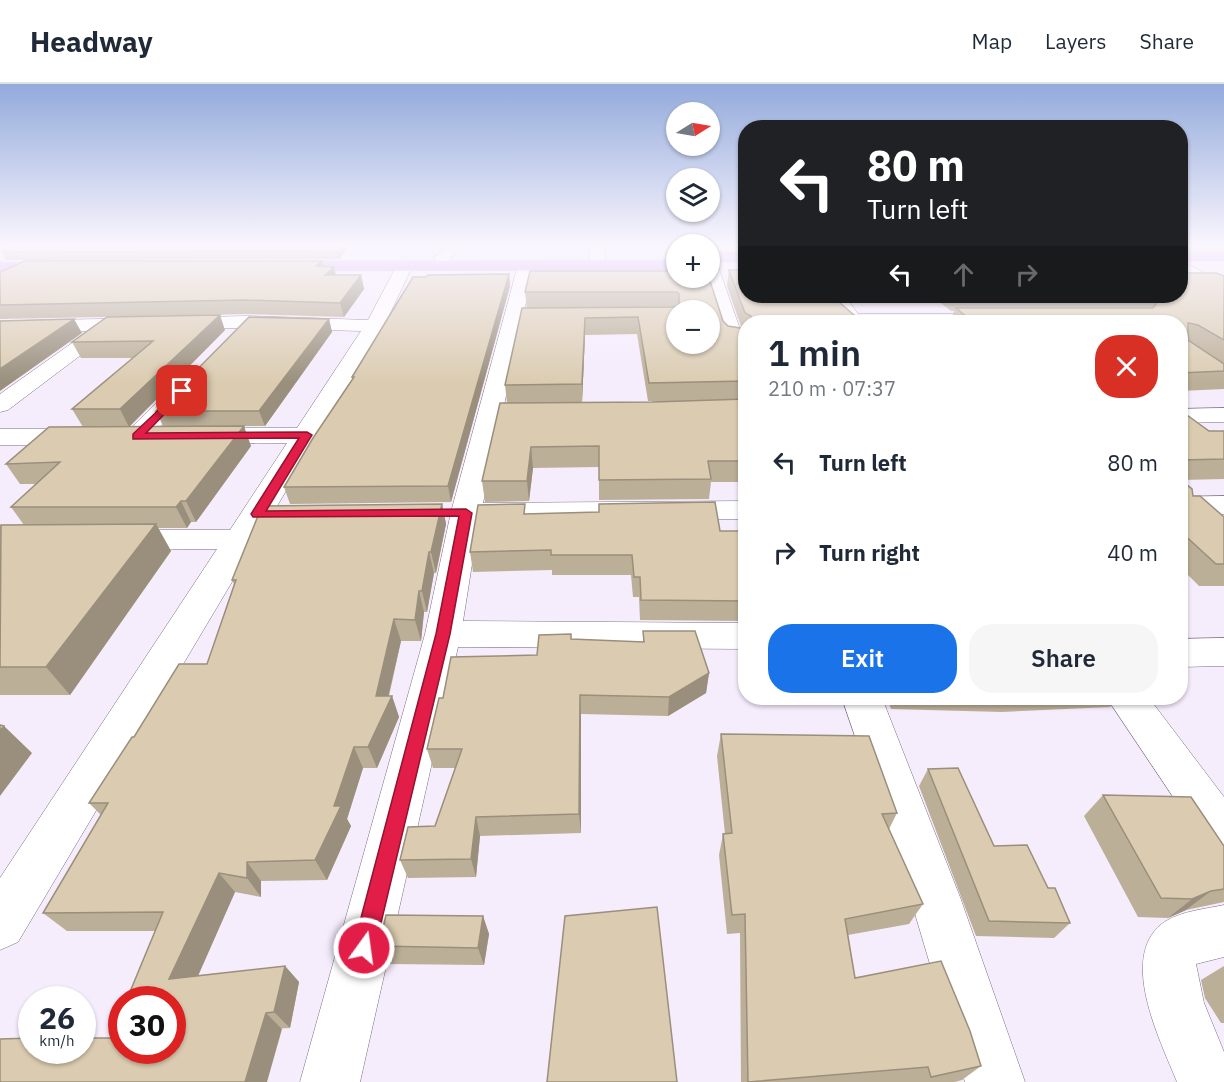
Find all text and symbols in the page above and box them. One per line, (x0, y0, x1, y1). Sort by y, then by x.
text: Headway (30, 23, 153, 60)
text: Map (972, 27, 1012, 55)
text: Layers (1045, 27, 1107, 55)
text: Share (1140, 27, 1194, 55)
north arrow (666, 102, 720, 156)
map controls (666, 102, 720, 354)
text: 80 m (867, 138, 965, 193)
icon: left (768, 144, 846, 222)
button: layers (666, 168, 720, 222)
text: Turn left (867, 191, 968, 226)
button: + (666, 234, 720, 288)
icon: left (884, 258, 917, 291)
icon: ahead (947, 258, 980, 291)
icon: right (1010, 258, 1043, 291)
button: − (666, 300, 720, 354)
text: 1 min (768, 329, 861, 376)
button: close (1095, 335, 1158, 398)
pin (156, 365, 207, 416)
icon: arrive (165, 374, 198, 407)
text: 210 m · 07:37 (768, 375, 896, 402)
icon: left (768, 446, 801, 479)
text: Turn left (819, 448, 907, 477)
text: 80 m (1107, 448, 1158, 477)
icon: right (768, 536, 801, 569)
text: Turn right (819, 538, 920, 567)
text: 40 m (1107, 538, 1158, 567)
button: Exit (768, 624, 957, 693)
button: Share (969, 624, 1158, 693)
position arrow (332, 916, 396, 980)
speed limit sign: 30 (108, 986, 186, 1064)
text: 26 (39, 998, 75, 1037)
text: km/h (39, 1031, 75, 1050)

